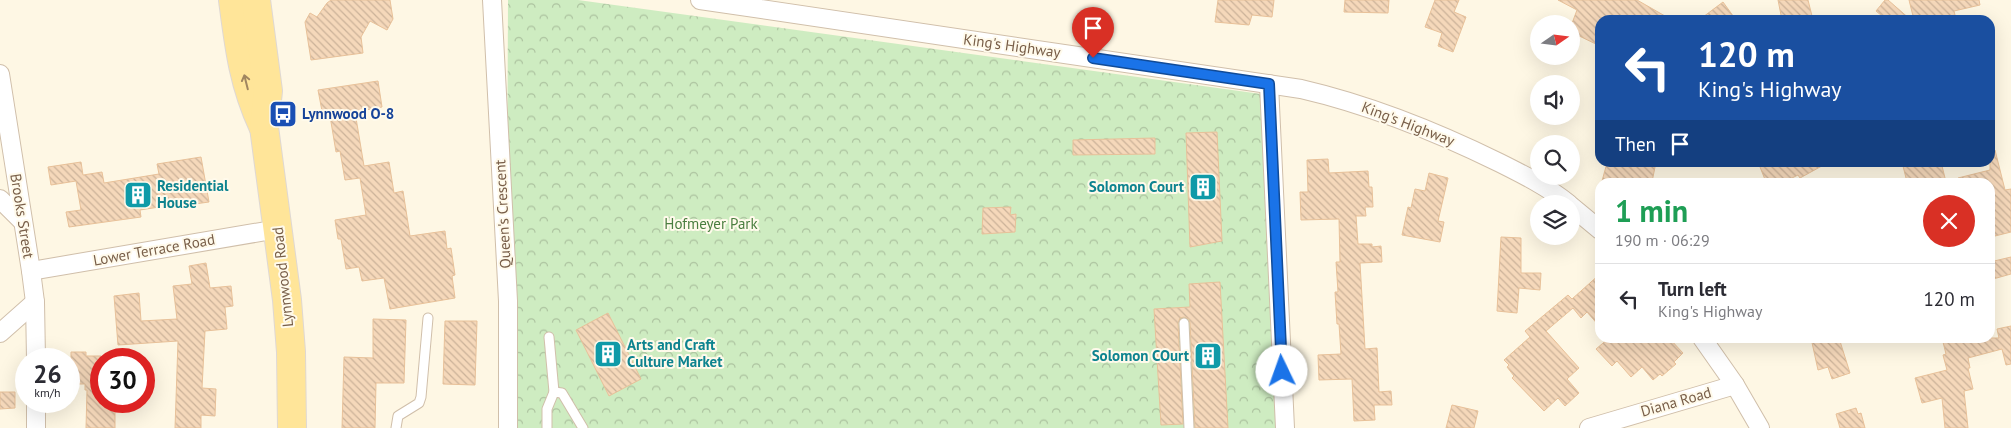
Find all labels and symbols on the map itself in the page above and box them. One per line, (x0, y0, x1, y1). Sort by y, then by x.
pin (1072, 7, 1114, 58)
north arrow (1530, 15, 1580, 65)
street label: King's Highway (962, 29, 1062, 62)
one-way arrow (241, 74, 250, 90)
street label: King's Highway (1359, 97, 1457, 150)
bus stop icon: Lynnwood O-8 (268, 99, 298, 129)
place label: Lynnwood O-8 (302, 104, 394, 123)
street label: Queen's Crescent (490, 159, 515, 269)
street label: Brooks Street (6, 172, 39, 260)
building icon: Solomon Court (1188, 172, 1218, 202)
place label: Residential House (157, 176, 229, 212)
place label: Solomon Court (1089, 177, 1185, 196)
building icon: Residential House (123, 180, 153, 210)
park label: Hofmeyer Park (664, 214, 758, 233)
street label: Lynnwood Road (268, 226, 297, 328)
street label: Lower Terrace Road (92, 229, 216, 270)
place label: Arts and Craft Culture Market (627, 335, 723, 371)
building icon: Arts and Craft Culture Market (593, 339, 623, 369)
building icon: Solomon COurt (1193, 341, 1223, 371)
position arrow (1255, 344, 1307, 396)
place label: Solomon COurt (1092, 346, 1190, 365)
speed limit sign: 30 (90, 348, 155, 413)
street label: Diana Road (1638, 382, 1713, 421)

